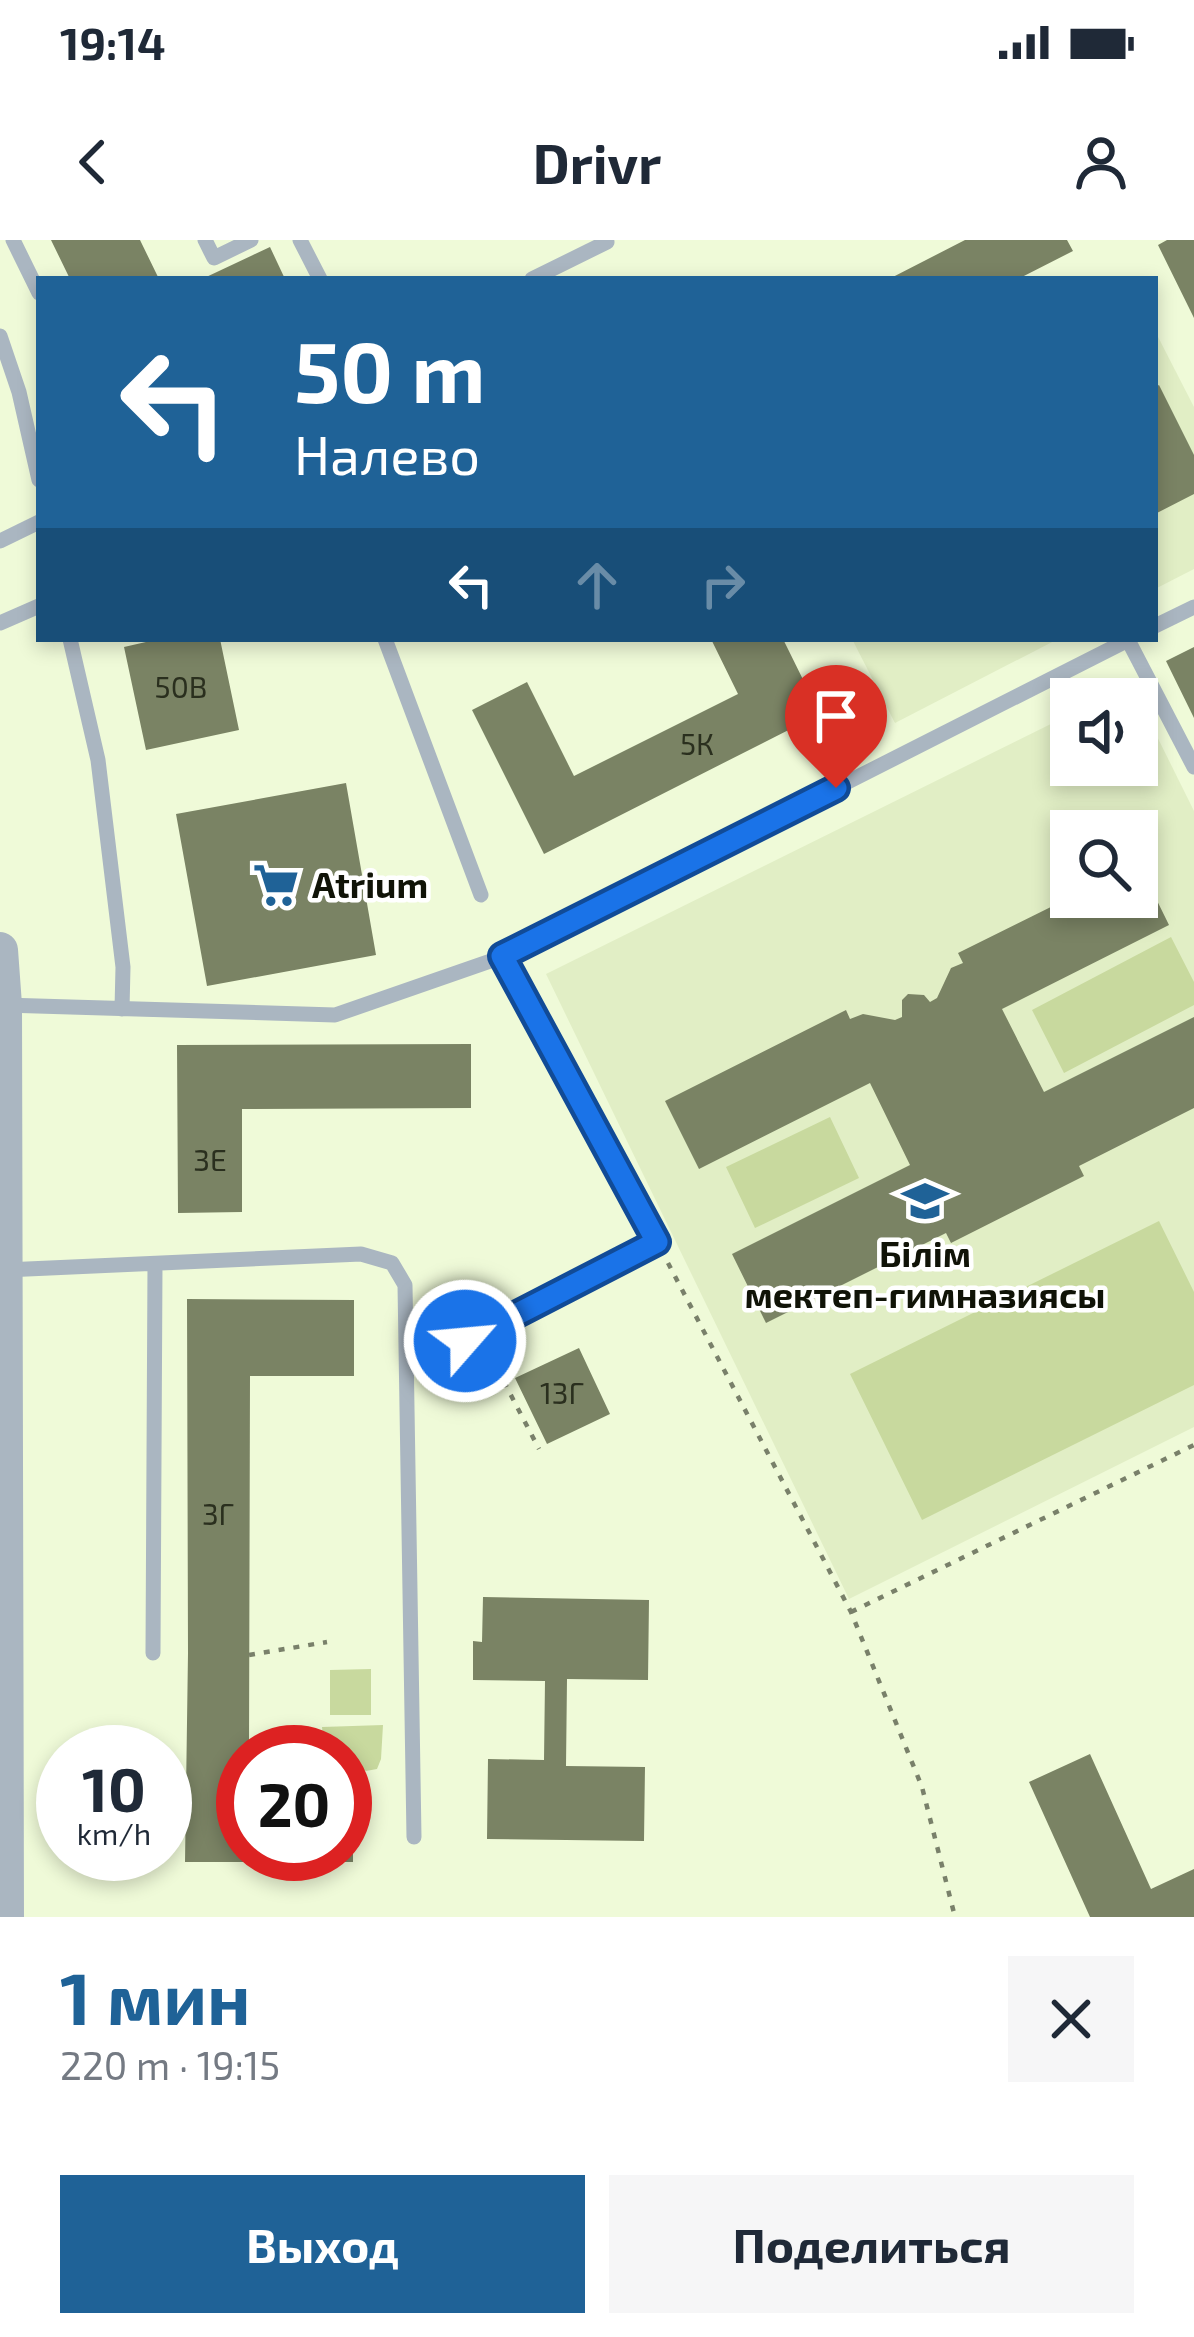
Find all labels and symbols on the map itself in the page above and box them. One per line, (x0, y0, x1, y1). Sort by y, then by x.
pin (785, 665, 887, 788)
house number: 50В (155, 668, 207, 704)
house number: 5К (680, 725, 714, 761)
supermarket icon: Atrium (251, 860, 301, 910)
place label: Atrium (312, 862, 428, 905)
house number: 3Е (193, 1141, 227, 1177)
school or university icon: Білім мектеп-гимназиясы (900, 1176, 950, 1226)
place label: Білім мектеп-гимназиясы (745, 1231, 1105, 1315)
position arrow (402, 1278, 528, 1404)
house number: 13Г (540, 1374, 584, 1410)
house number: 3Г (202, 1495, 234, 1531)
speed limit sign: 20 (216, 1725, 372, 1881)

